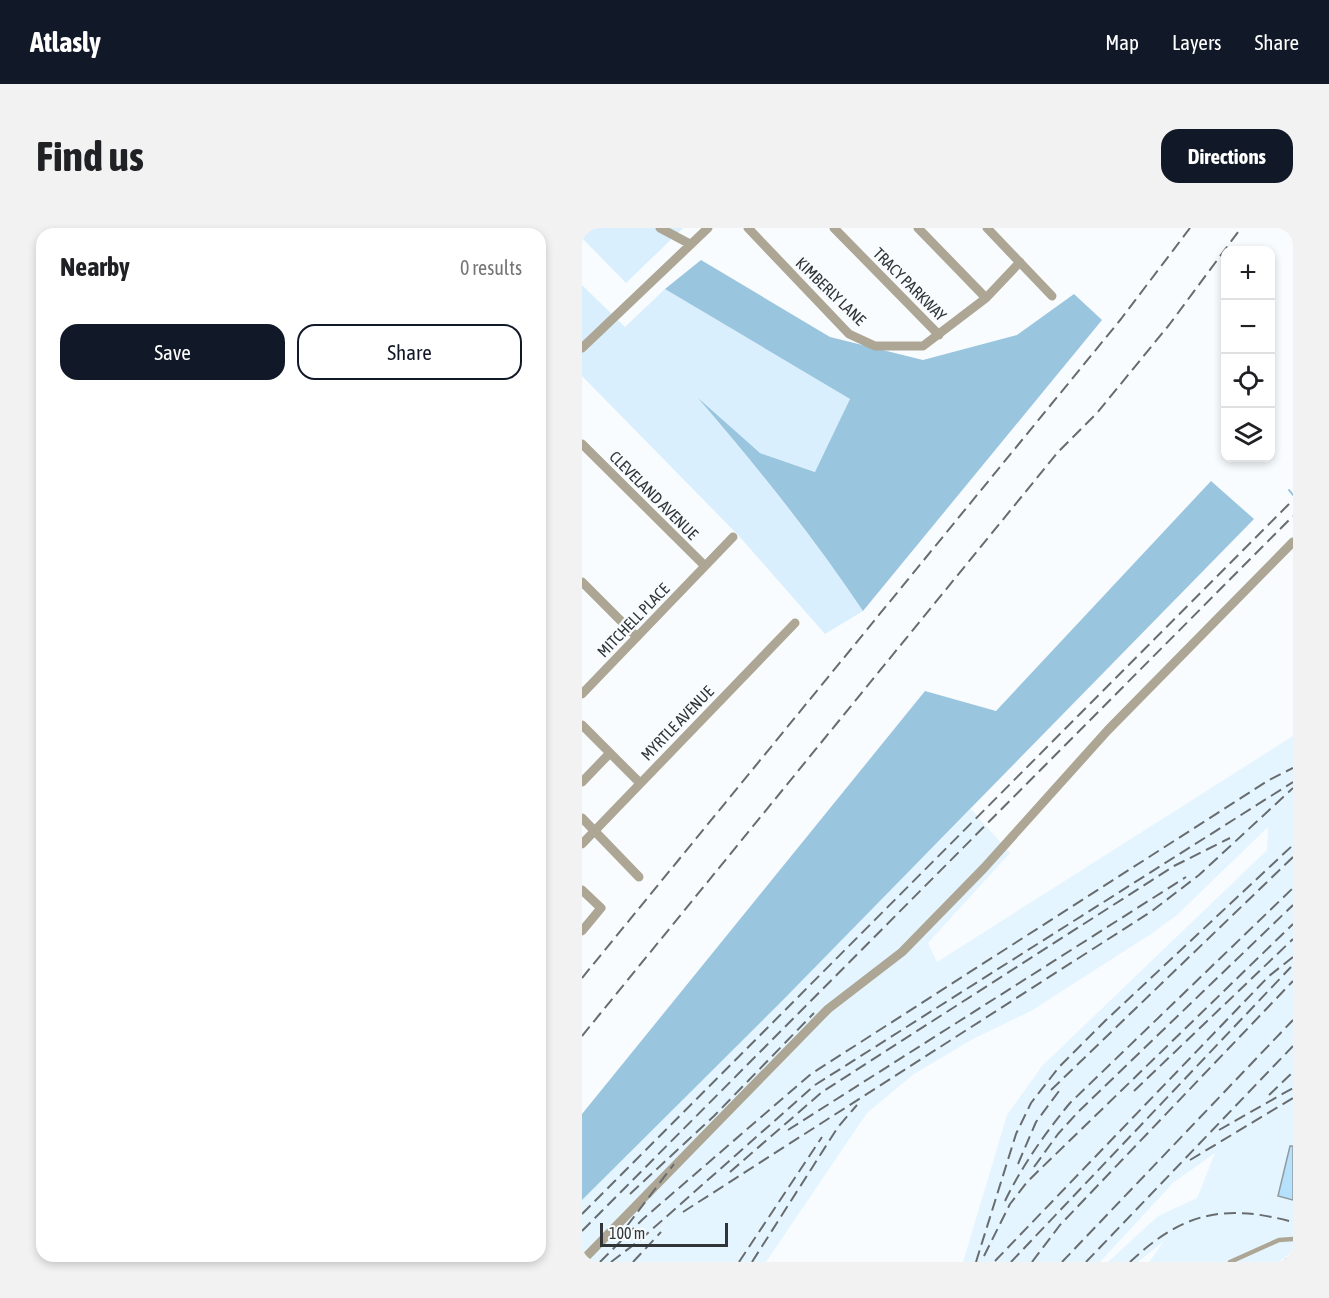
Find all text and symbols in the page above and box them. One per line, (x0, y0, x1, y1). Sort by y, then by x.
text: Atlasly (30, 26, 101, 58)
text: Map (1105, 30, 1139, 54)
text: Layers (1172, 30, 1222, 54)
text: Share (1255, 30, 1299, 54)
button: Directions (1161, 129, 1293, 183)
text: Find us (36, 132, 144, 180)
street label: TRACY PARKWAY (870, 244, 951, 325)
map controls (1221, 246, 1275, 462)
button: + (1221, 246, 1275, 300)
text: Nearby (60, 252, 130, 282)
street label: KIMBERLY LANE (792, 253, 870, 329)
text: 0 results (460, 256, 522, 279)
button: − (1221, 300, 1275, 354)
button: Save (60, 324, 285, 380)
button: Share (297, 324, 522, 380)
button: locate (1221, 354, 1275, 408)
button: layers (1221, 408, 1275, 462)
street label: CLEVELAND AVENUE (606, 447, 702, 543)
street label: MITCHELL PLACE (593, 579, 673, 661)
street label: MYRTLE AVENUE (637, 682, 717, 764)
scale bar (600, 1220, 728, 1248)
text: 100 m (609, 1224, 645, 1242)

